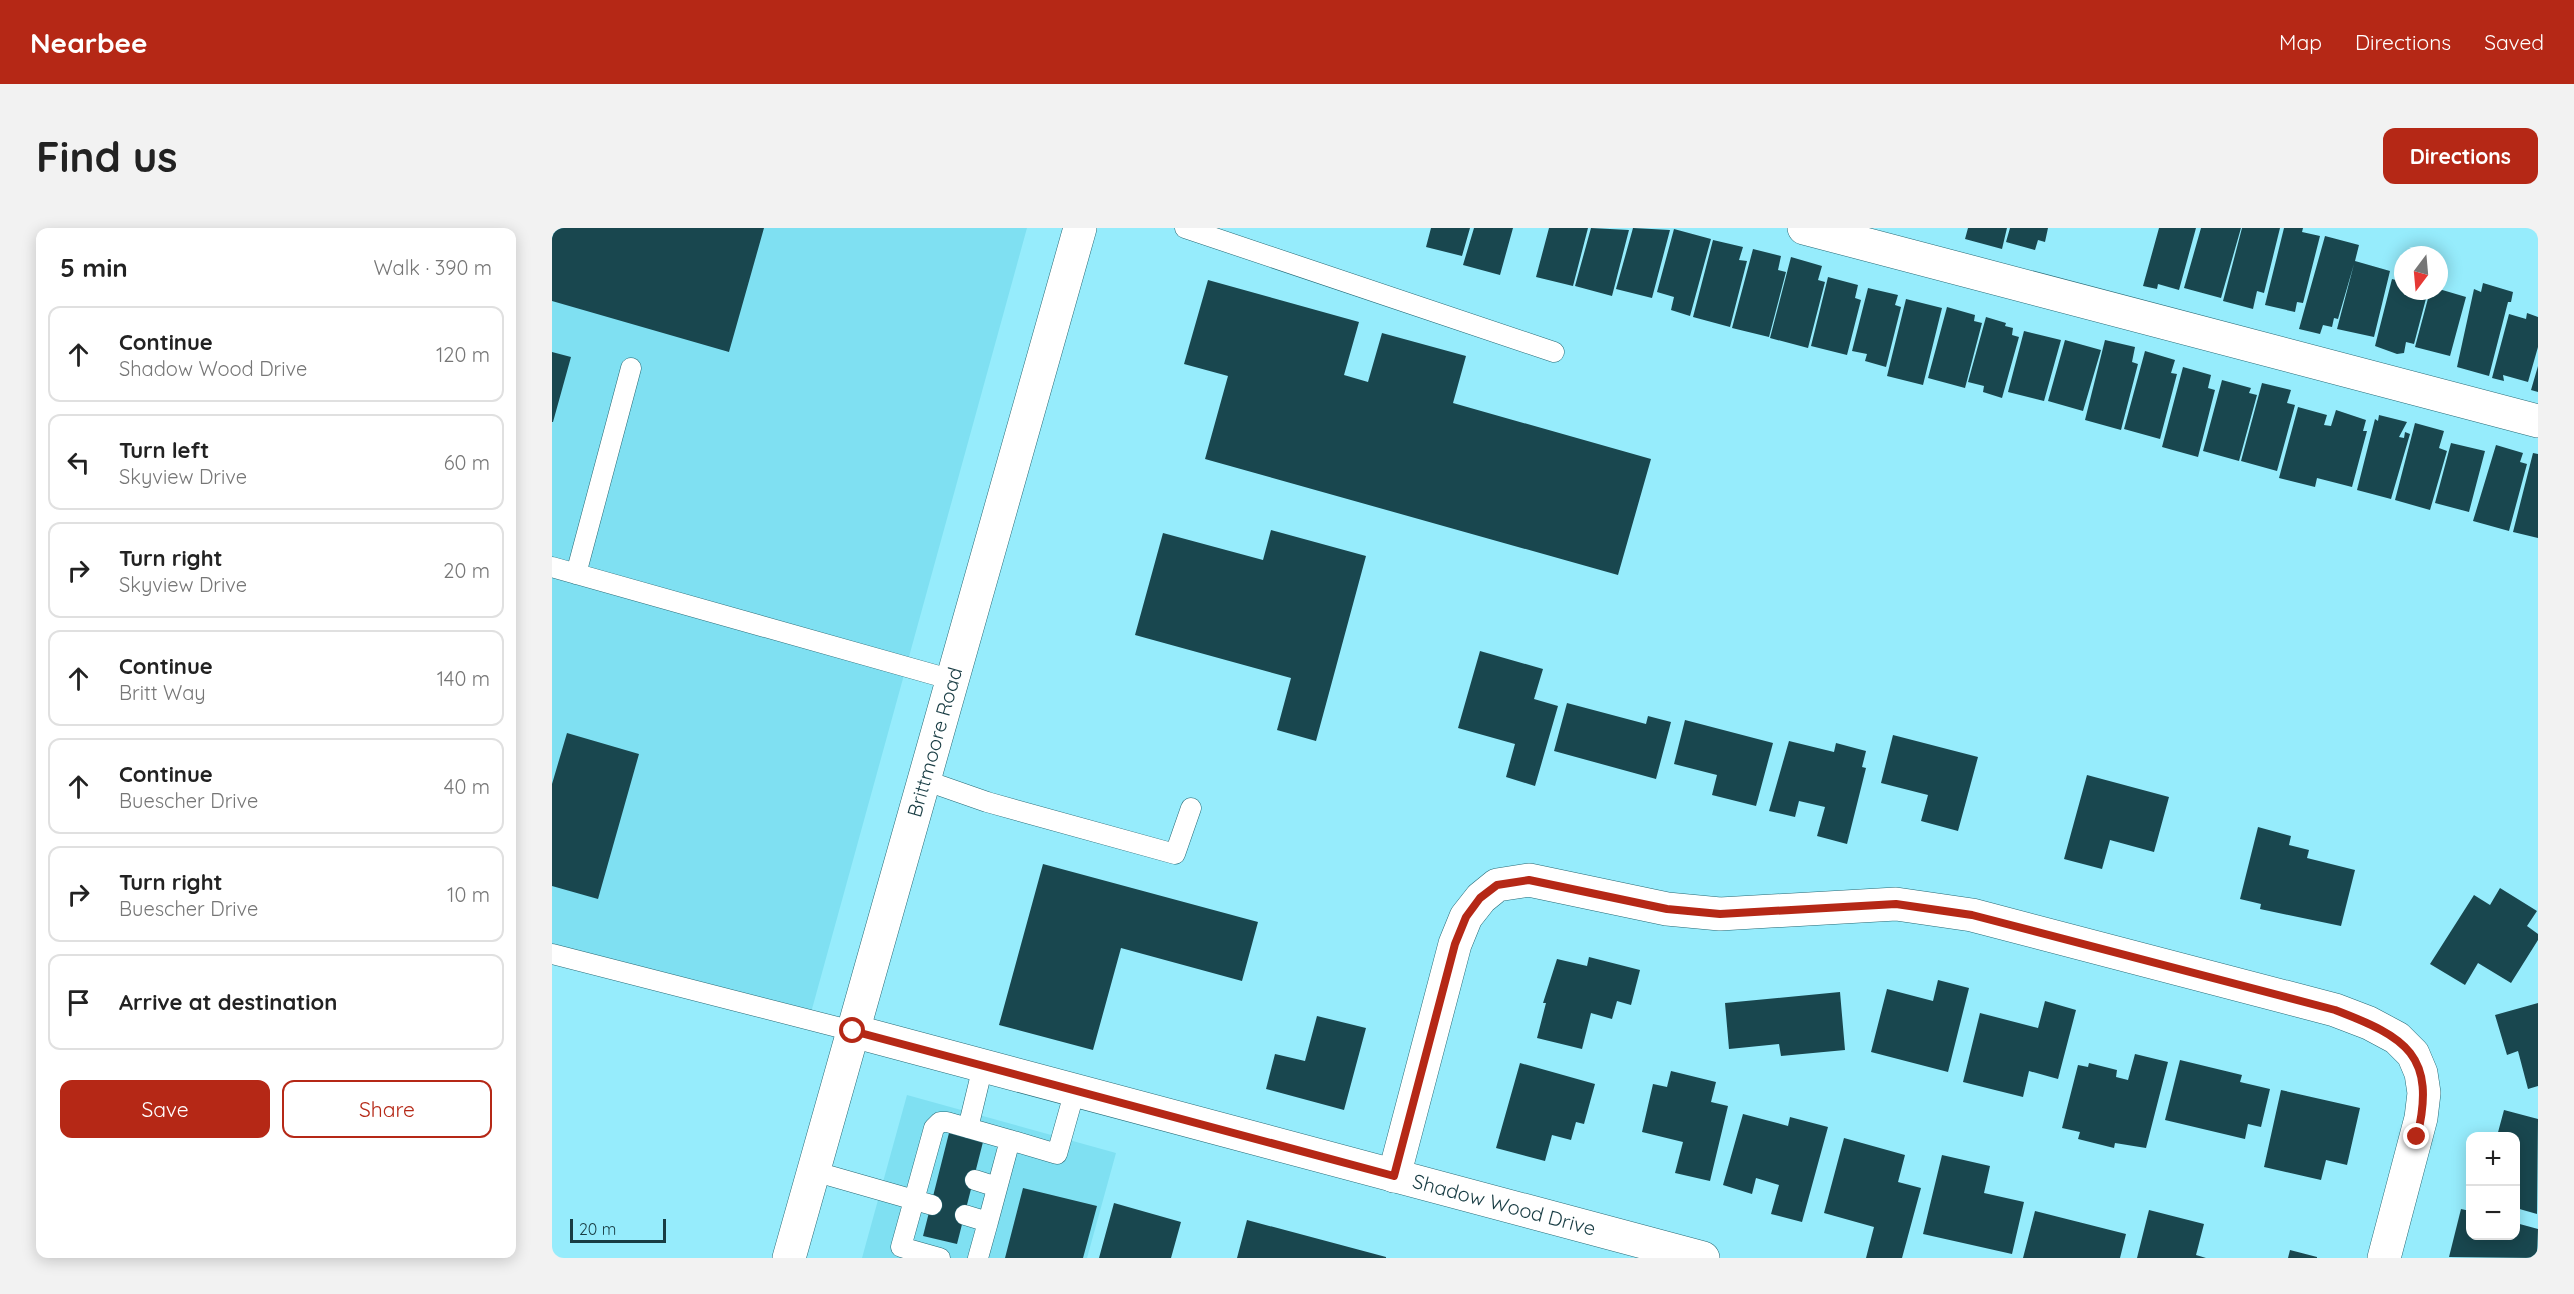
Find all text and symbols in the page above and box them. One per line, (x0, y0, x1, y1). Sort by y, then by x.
text: Nearbee (30, 25, 148, 60)
text: Map (2279, 29, 2322, 55)
text: Directions (2355, 29, 2451, 55)
text: Saved (2484, 29, 2544, 55)
button: Directions (2383, 128, 2538, 184)
text: Find us (36, 130, 178, 183)
north arrow (2394, 246, 2448, 300)
text: 5 min (60, 251, 128, 284)
text: Walk · 390 m (373, 255, 492, 280)
text: Continue (119, 328, 213, 356)
icon: ahead (62, 338, 95, 371)
text: 120 m (436, 342, 490, 367)
text: Shadow Wood Drive (119, 356, 307, 381)
text: Turn left (119, 436, 209, 464)
icon: left (62, 446, 95, 479)
text: 60 m (444, 450, 490, 475)
text: Skyview Drive (119, 464, 247, 489)
text: Turn right (119, 544, 223, 572)
icon: right (62, 554, 95, 587)
text: 20 m (443, 558, 490, 583)
text: Skyview Drive (119, 572, 247, 597)
text: Continue (119, 652, 213, 680)
icon: ahead (62, 662, 95, 695)
street label: Brittmoore Road (901, 664, 967, 820)
text: 140 m (437, 666, 490, 691)
text: Britt Way (119, 680, 206, 705)
text: Continue (119, 760, 213, 788)
icon: ahead (62, 770, 95, 803)
text: 40 m (444, 774, 490, 799)
text: Buescher Drive (119, 788, 258, 813)
text: Turn right (119, 868, 223, 896)
icon: right (62, 878, 95, 911)
text: 10 m (447, 882, 490, 907)
text: Buescher Drive (119, 896, 258, 921)
icon: arrive (62, 986, 95, 1019)
text: Arrive at destination (119, 988, 337, 1016)
route start (839, 1017, 865, 1043)
button: Save (60, 1080, 270, 1138)
button: Share (282, 1080, 492, 1138)
route end (2403, 1123, 2429, 1149)
map controls (2466, 1132, 2520, 1240)
button: + (2466, 1132, 2520, 1186)
street label: Shadow Wood Drive (1410, 1168, 1599, 1241)
button: − (2466, 1186, 2520, 1240)
scale bar (570, 1216, 666, 1244)
text: 20 m (579, 1219, 616, 1239)

